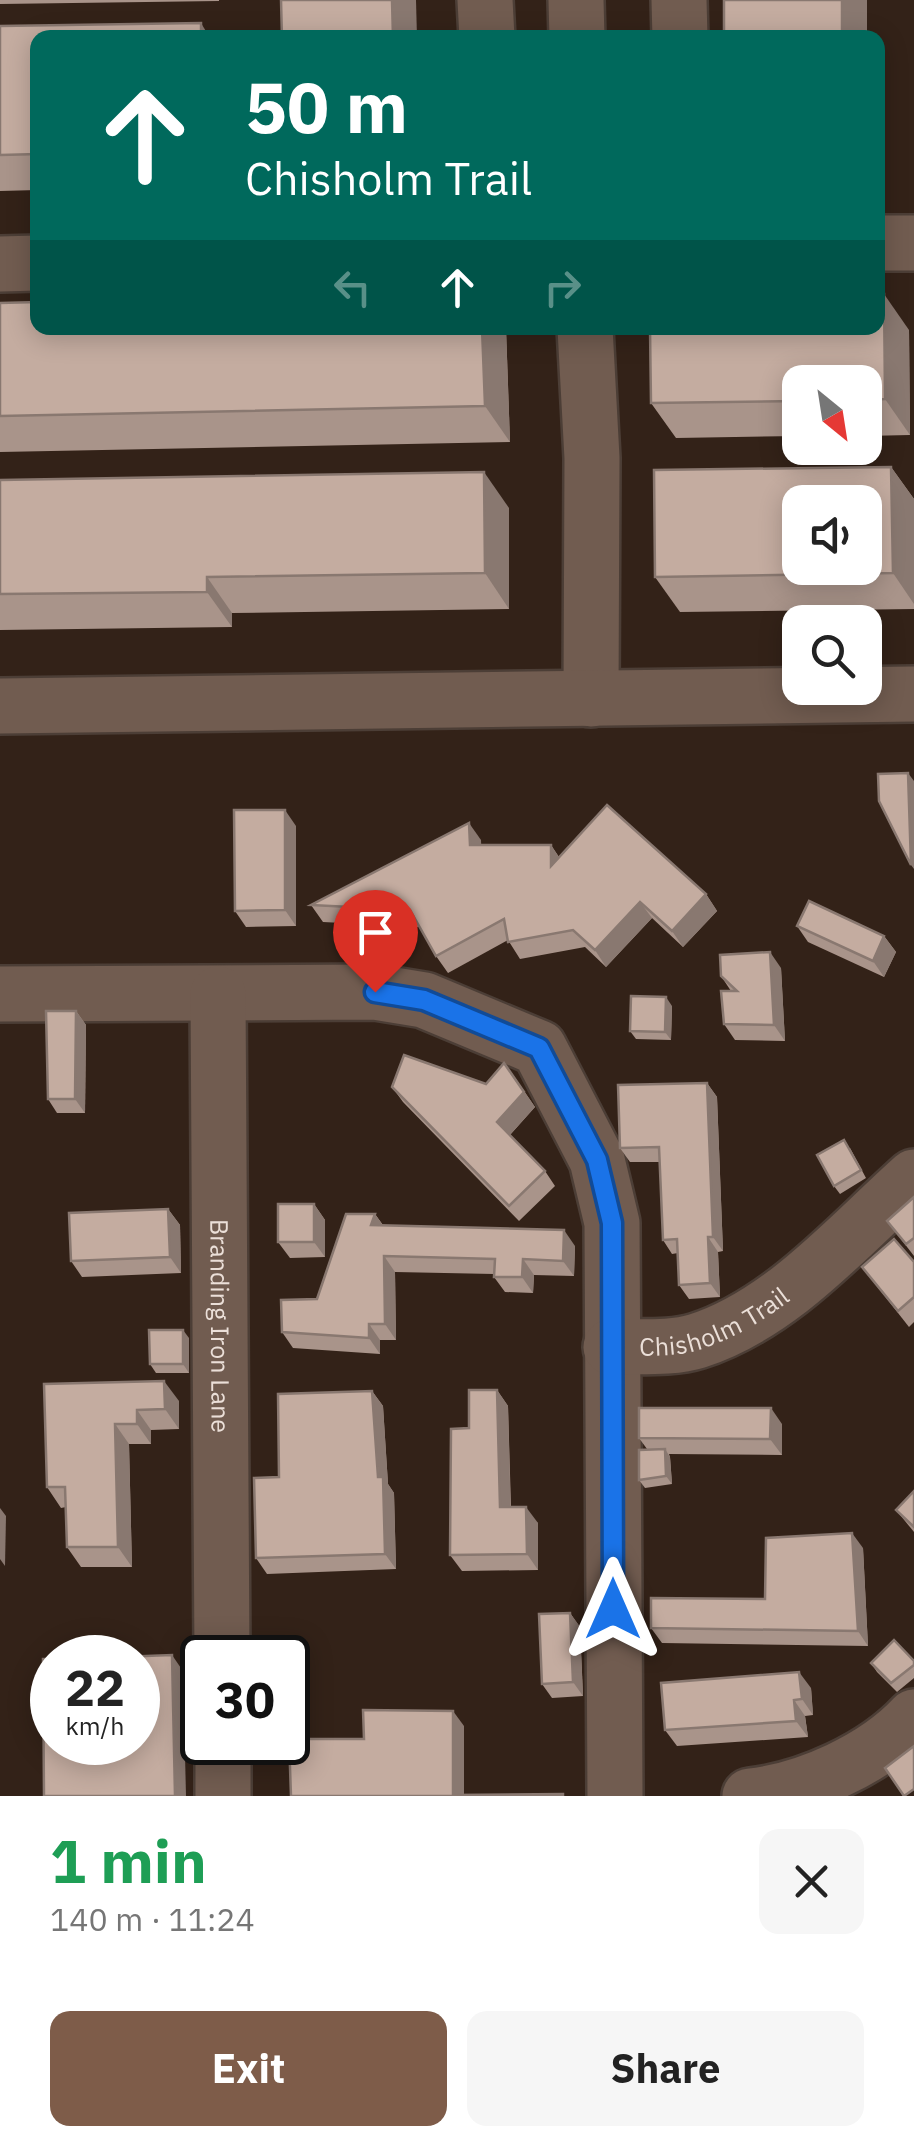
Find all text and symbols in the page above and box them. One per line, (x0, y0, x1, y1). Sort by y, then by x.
text: 50 m (245, 61, 408, 152)
icon: ahead (80, 70, 210, 200)
text: Chisholm Trail (245, 149, 532, 207)
icon: left (325, 260, 380, 315)
icon: ahead (430, 260, 485, 315)
icon: right (535, 260, 590, 315)
north arrow (782, 365, 882, 465)
map controls (782, 365, 882, 705)
button: sound (782, 485, 882, 585)
button: search (782, 605, 882, 705)
pin (333, 890, 418, 993)
icon: arrive (348, 905, 403, 960)
street label: Branding Iron Lane (203, 1219, 238, 1433)
street label: Chisholm Trail (639, 1279, 795, 1363)
position arrow (561, 1557, 665, 1661)
speed limit sign: 30 (180, 1635, 310, 1765)
text: 22 (65, 1655, 125, 1720)
text: km/h (66, 1709, 124, 1742)
text: 1 min (50, 1821, 207, 1900)
button: close (759, 1829, 864, 1934)
text: 140 m · 11:24 (50, 1898, 255, 1940)
button: Exit (50, 2011, 447, 2126)
button: Share (467, 2011, 864, 2126)

